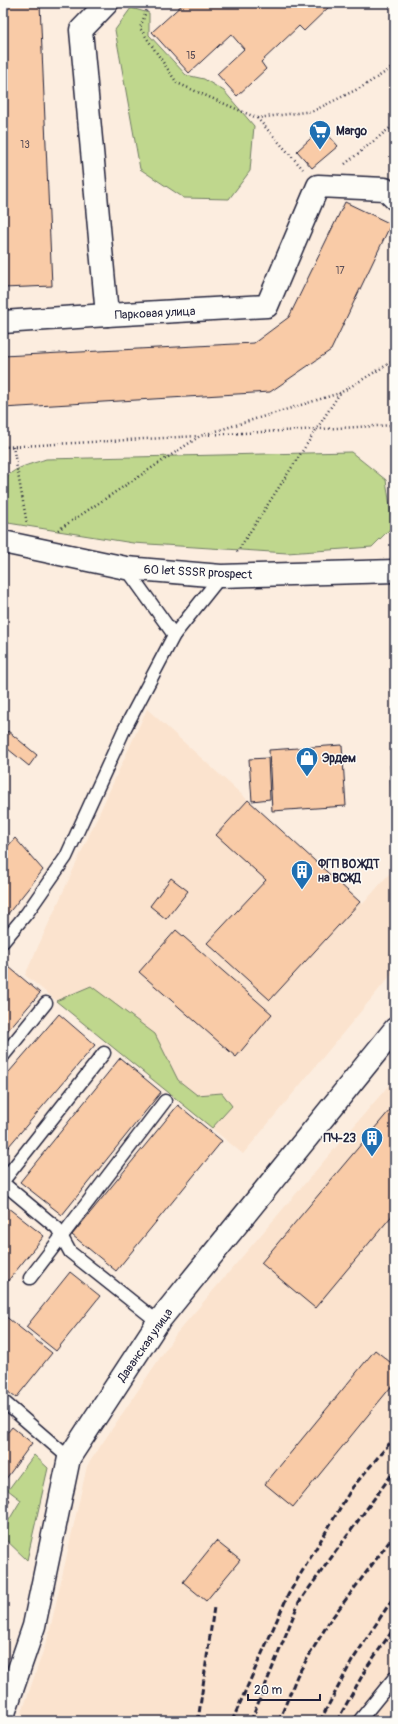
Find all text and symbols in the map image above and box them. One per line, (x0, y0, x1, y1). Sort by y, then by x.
house number: 15 (186, 50, 196, 62)
supermarket icon: Margo (307, 118, 333, 151)
place label: Margo (336, 124, 368, 139)
house number: 13 (20, 139, 30, 151)
house number: 17 (335, 265, 345, 277)
street label: Парковая улица (114, 304, 196, 323)
street label: 60 let SSSR prospect (143, 562, 253, 583)
shop icon: Эрдем (294, 745, 320, 778)
place label: Эрдем (322, 751, 356, 766)
place label: ФГП ВО ЖДТ на ВСЖД (317, 857, 380, 886)
building icon: ФГП ВО ЖДТ на ВСЖД (289, 858, 315, 891)
building icon: ПЧ-23 (359, 1125, 385, 1158)
place label: ПЧ-23 (323, 1131, 356, 1146)
street label: Даванская улица (114, 1305, 177, 1386)
scale bar (248, 1676, 320, 1702)
text: 20 m (254, 1683, 283, 1698)

